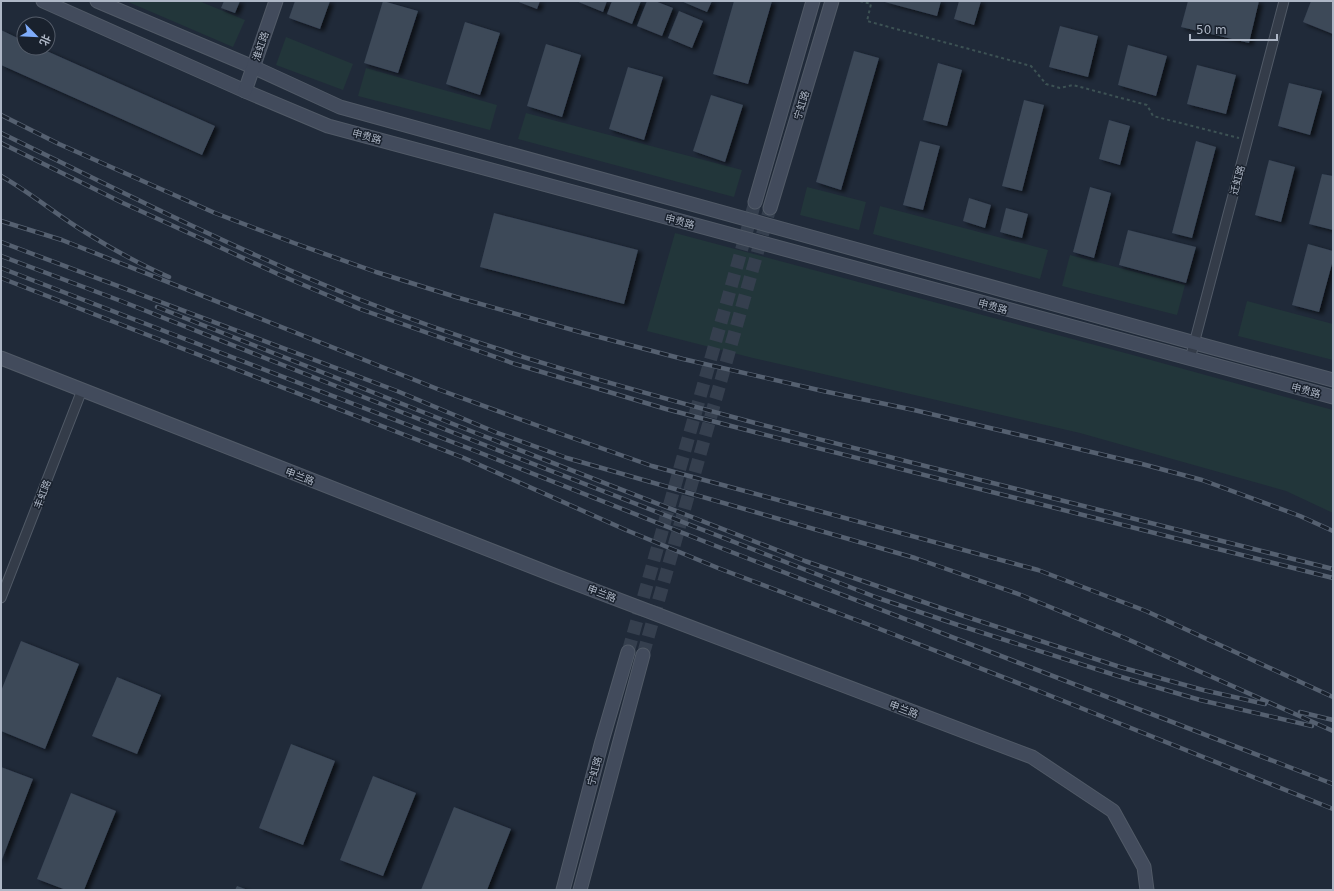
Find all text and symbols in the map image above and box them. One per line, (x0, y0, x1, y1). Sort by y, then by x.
north arrow (16, 16, 56, 56)
scale bar (1190, 16, 1277, 42)
text: 50 m (1196, 23, 1227, 37)
street label: 淮虹路 (250, 30, 271, 62)
text: 北 (37, 32, 53, 48)
street label: 宁虹路 (792, 89, 811, 121)
street label: 申贵路 (351, 127, 383, 146)
street label: 迁虹路 (1228, 164, 1247, 196)
street label: 申贵路 (664, 212, 696, 231)
street label: 申贵路 (977, 297, 1009, 316)
street label: 申贵路 (1290, 381, 1322, 400)
street label: 申兰路 (284, 466, 316, 487)
street label: 丰虹路 (32, 478, 53, 510)
street label: 申兰路 (586, 583, 618, 604)
street label: 申兰路 (888, 699, 920, 720)
street label: 宁虹路 (585, 755, 604, 787)

